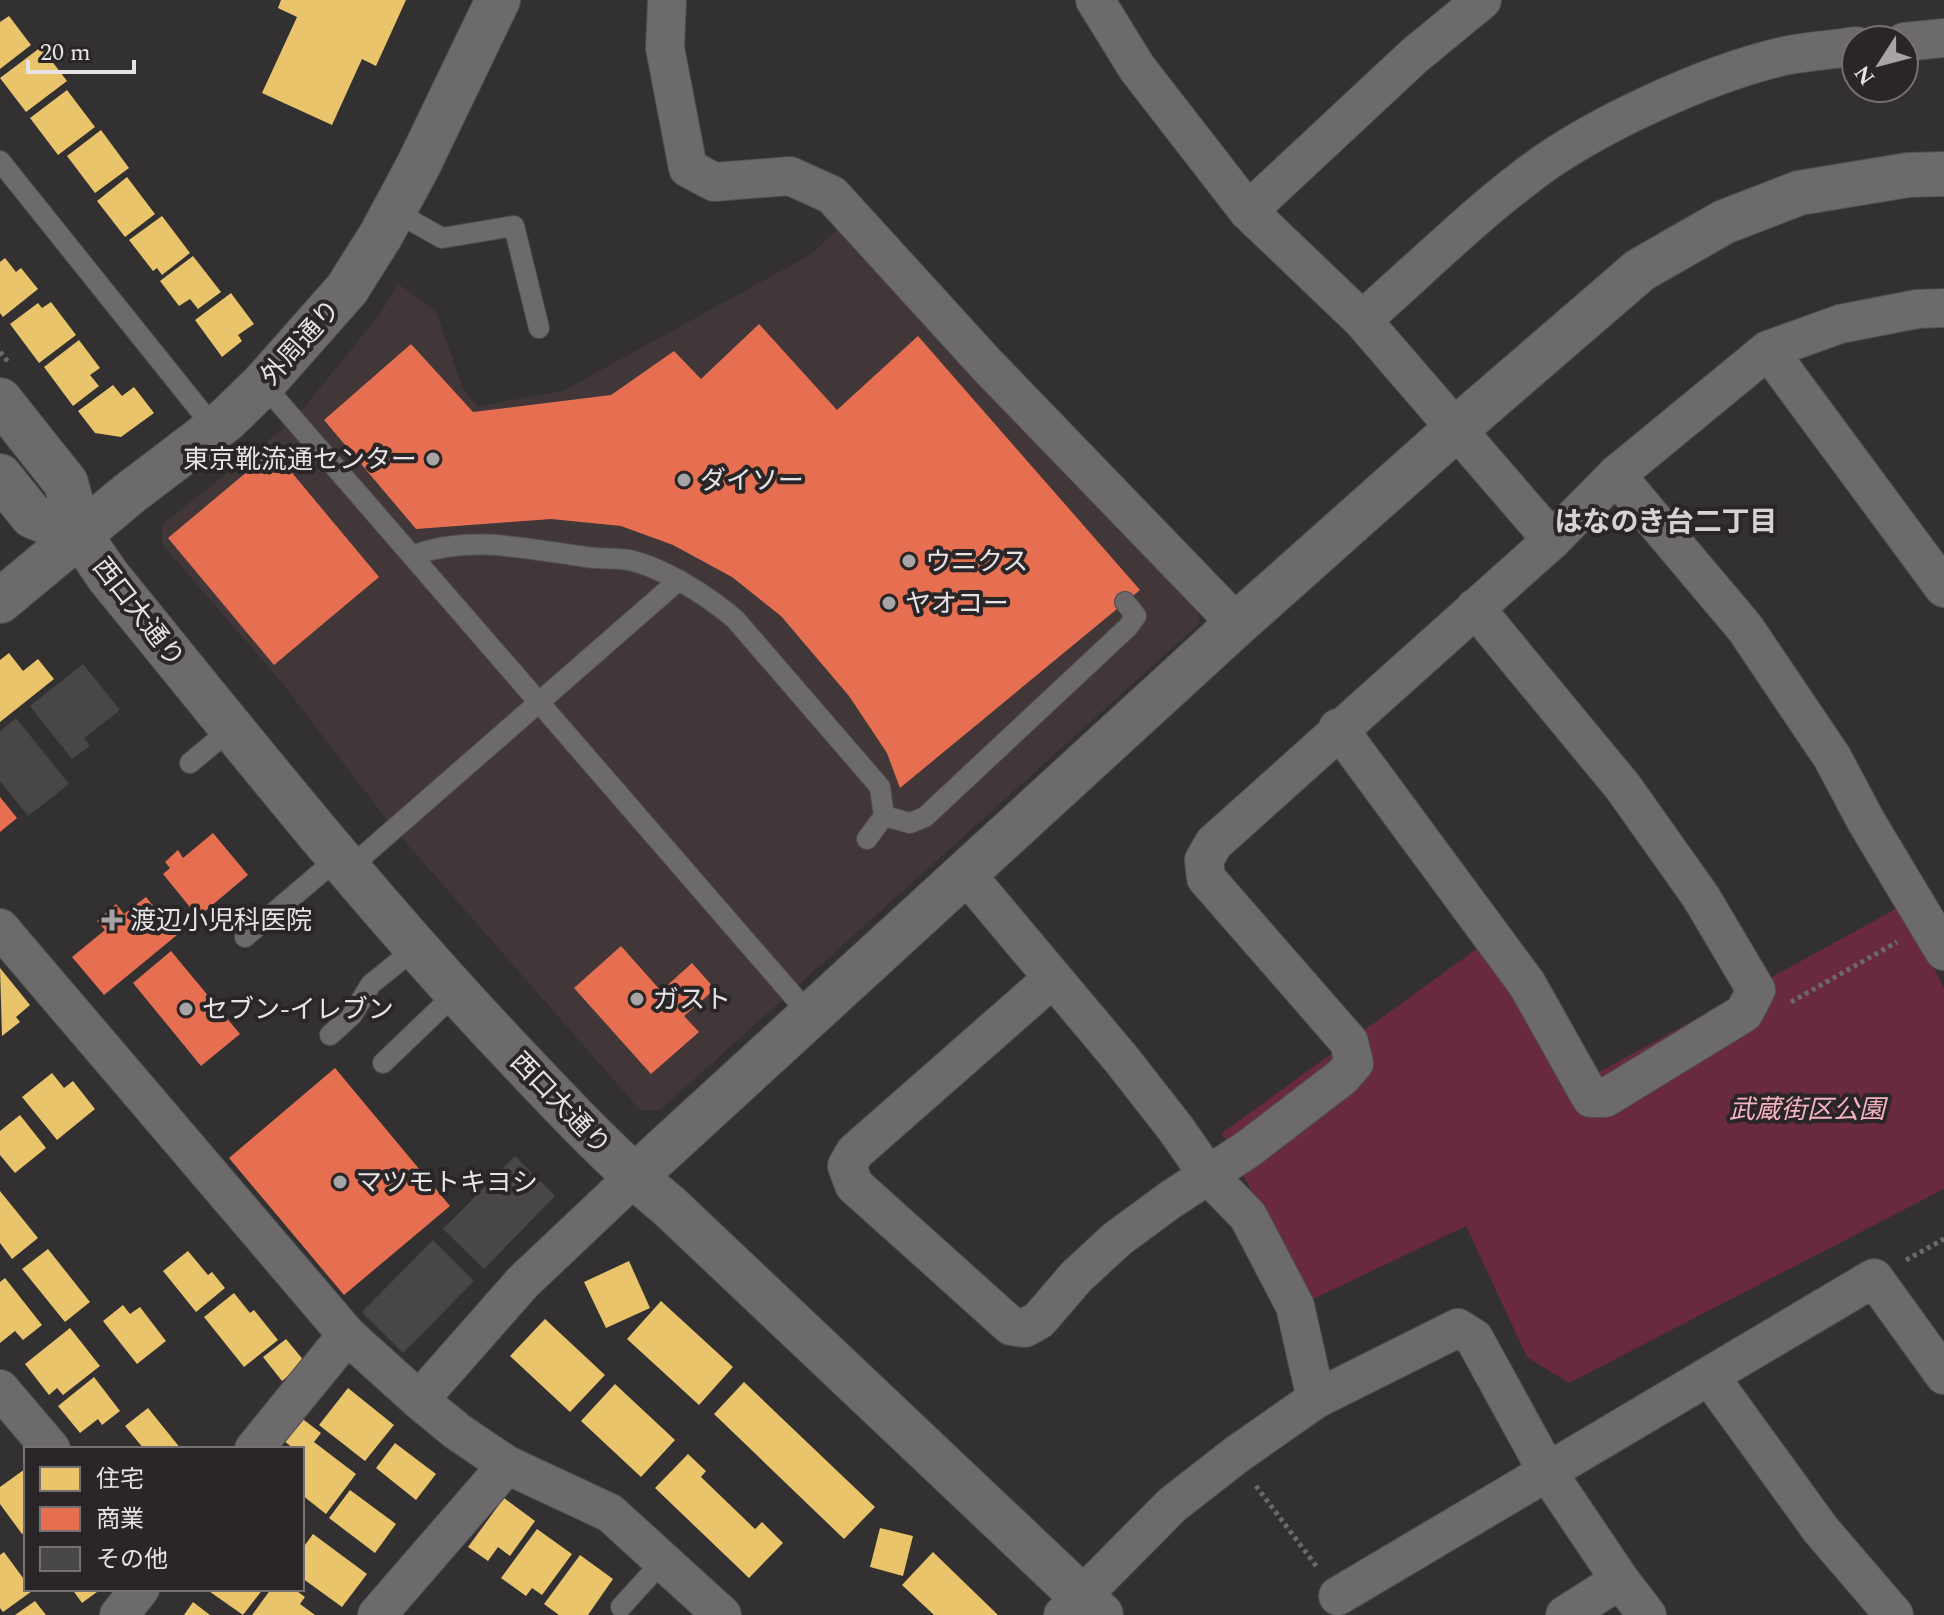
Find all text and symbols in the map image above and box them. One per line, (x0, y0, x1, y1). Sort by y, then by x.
scale bar (28, 24, 134, 74)
north arrow (1840, 24, 1920, 104)
text: 20 m (40, 35, 91, 71)
text: N (1846, 58, 1884, 92)
street label: 外周通り (251, 291, 350, 395)
place label: 東京靴流通センター (183, 440, 417, 480)
marker: 東京靴流通センター (424, 450, 442, 468)
place label: ダイソー (700, 461, 804, 501)
marker: ダイソー (675, 471, 693, 489)
district label: はなのき台二丁目 (1554, 501, 1778, 544)
place label: ウニクス (925, 542, 1028, 582)
street label: 西口大通り (82, 549, 194, 676)
marker: ウニクス (900, 552, 918, 570)
place label: ヤオコー (905, 584, 1009, 624)
marker: ヤオコー (880, 594, 898, 612)
place label: 渡辺小児科医院 (130, 901, 312, 941)
marker: 渡辺小児科医院 (101, 909, 123, 931)
place label: ガスト (653, 980, 731, 1020)
place label: セブン-イレブン (202, 990, 394, 1030)
marker: ガスト (628, 990, 646, 1008)
marker: セブン-イレブン (177, 1000, 195, 1018)
street label: 西口大通り (501, 1043, 620, 1164)
park label: 武蔵街区公園 (1729, 1090, 1889, 1130)
place label: マツモトキヨシ (356, 1163, 538, 1203)
marker: マツモトキヨシ (331, 1173, 349, 1191)
legend (24, 1447, 304, 1591)
text: 住宅 (96, 1462, 144, 1498)
text: 商業 (96, 1502, 144, 1538)
text: その他 (96, 1542, 168, 1578)

